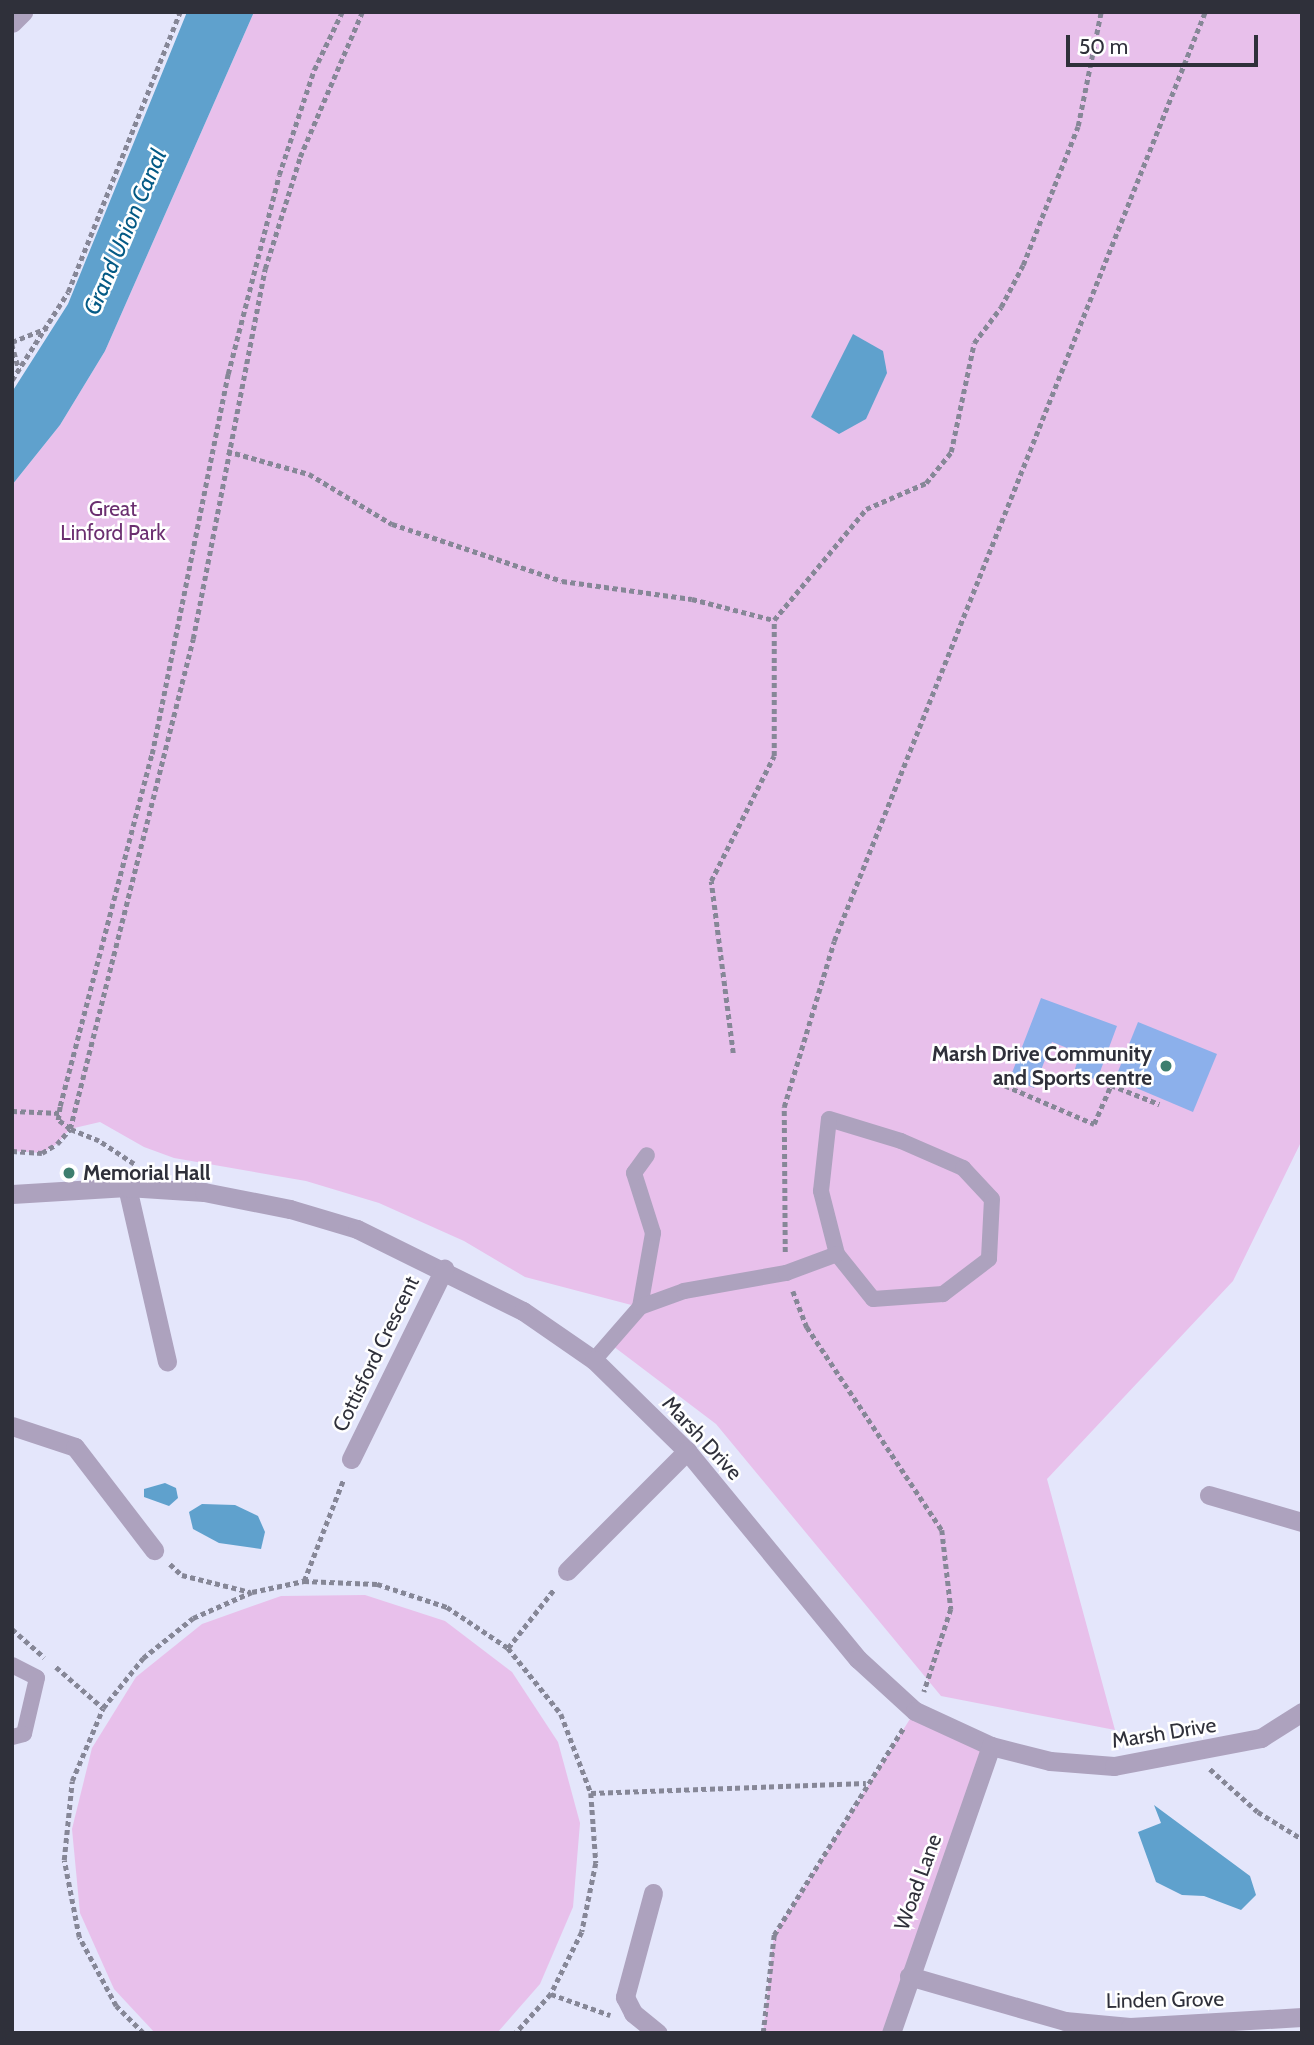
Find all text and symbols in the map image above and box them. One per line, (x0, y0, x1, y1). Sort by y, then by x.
scale bar (1069, 21, 1262, 65)
text: 50 m (1079, 34, 1128, 59)
water label: Grand Union Canal (78, 145, 172, 319)
park label: Great Linford Park (60, 496, 166, 546)
place label: Marsh Drive Community and Sports centre (932, 1041, 1152, 1091)
marker: Marsh Drive Community and Sports centre (1158, 1058, 1174, 1074)
place label: Memorial Hall (83, 1160, 211, 1186)
marker: Memorial Hall (61, 1165, 77, 1181)
street label: Cottisford Crescent (327, 1272, 425, 1436)
street label: Marsh Drive (657, 1391, 747, 1485)
street label: Marsh Drive (1110, 1712, 1218, 1754)
street label: Woad Lane (889, 1831, 947, 1933)
street label: Linden Grove (1106, 1986, 1224, 2014)

